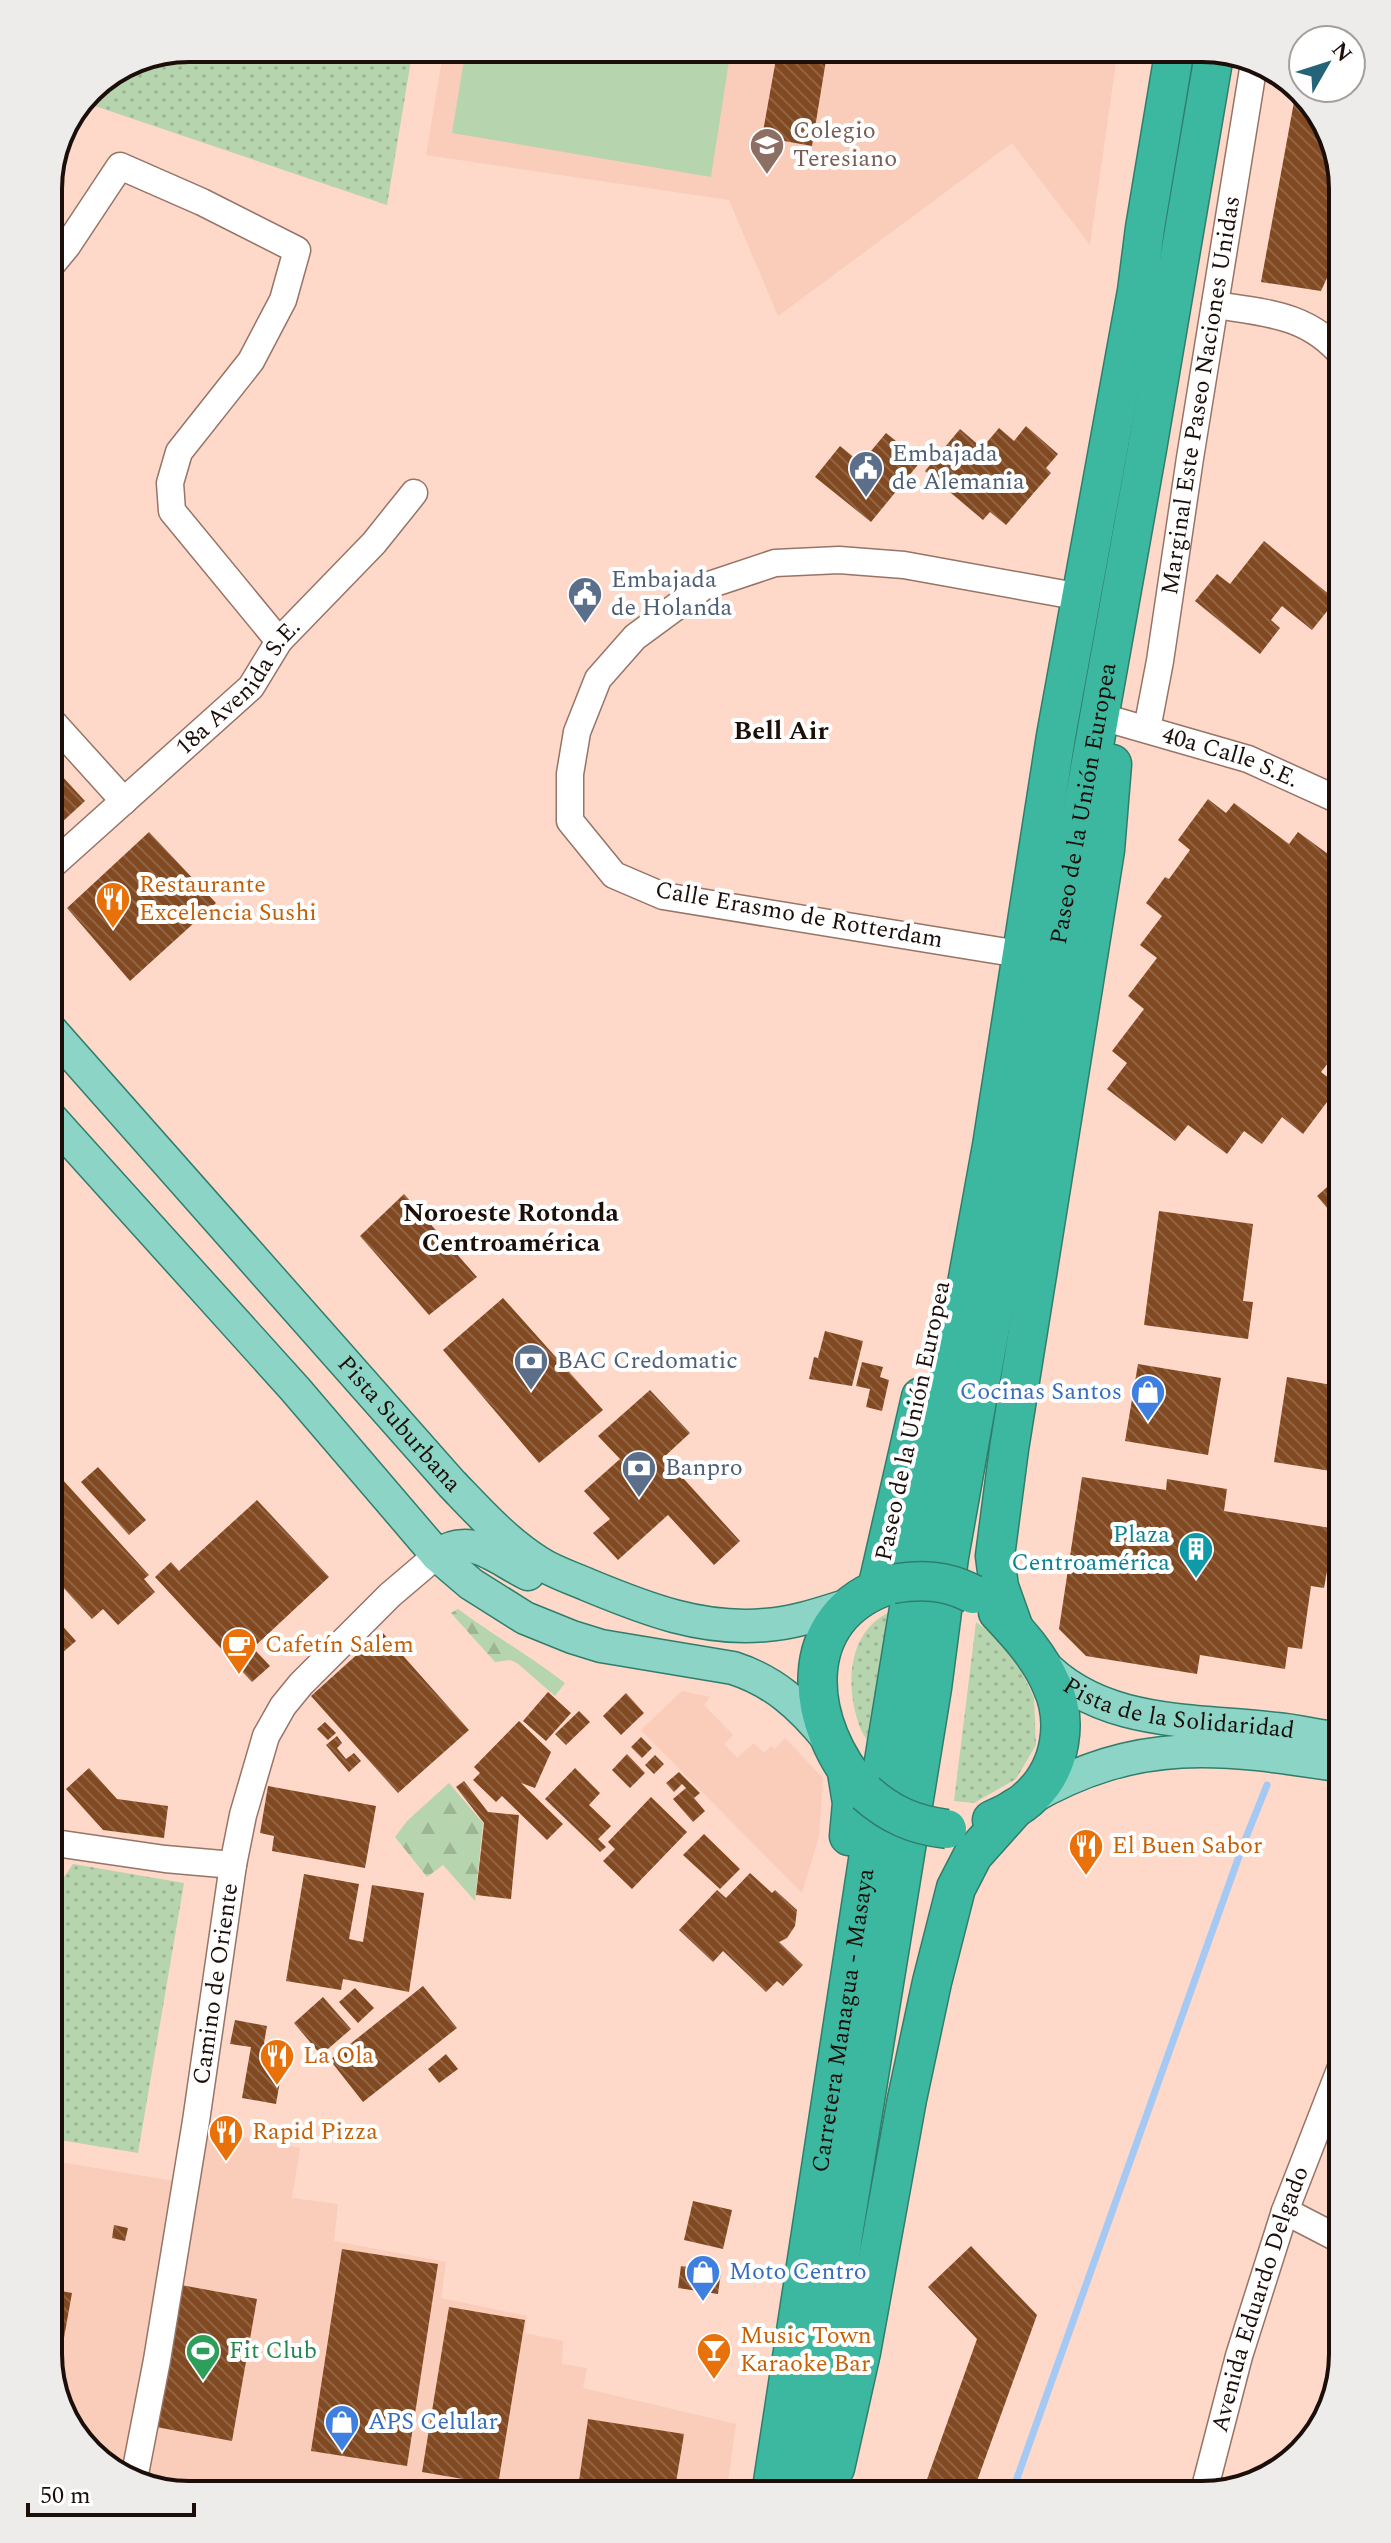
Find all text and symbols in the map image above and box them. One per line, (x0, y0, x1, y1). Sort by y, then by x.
north arrow (1287, 24, 1367, 104)
text: N (1323, 35, 1360, 70)
place label: Colegio Teresiano (793, 113, 897, 177)
school or university icon: Colegio Teresiano (748, 126, 786, 176)
street label: Marginal Este Paseo Naciones Unidas (1152, 193, 1250, 597)
place label: Embajada de Alemania (892, 436, 1025, 500)
public building icon: Embajada de Alemania (847, 449, 885, 499)
place label: Embajada de Holanda (611, 562, 733, 626)
public building icon: Embajada de Holanda (566, 575, 604, 625)
street label: 18a Avenida S.E. (168, 611, 309, 764)
street label: Paseo de la Unión Europea (1041, 659, 1127, 947)
district label: Bell Air (734, 711, 829, 751)
street label: 40a Calle S.E. (1158, 717, 1305, 798)
place label: Restaurante Excelencia Sushi (139, 867, 317, 931)
street label: Calle Erasmo de Rotterdam (652, 872, 946, 958)
restaurant icon: Restaurante Excelencia Sushi (94, 880, 132, 930)
district label: Noroeste Rotonda Centroamérica (403, 1193, 620, 1263)
street label: Paseo de la Unión Europea (866, 1277, 960, 1564)
bank icon: BAC Credomatic (512, 1342, 550, 1392)
place label: BAC Credomatic (557, 1343, 738, 1379)
street label: Pista Suburbana (328, 1347, 470, 1501)
shop icon: Cocinas Santos (1129, 1373, 1167, 1423)
place label: Cocinas Santos (960, 1374, 1122, 1410)
bank icon: Banpro (620, 1449, 658, 1499)
place label: Banpro (665, 1450, 743, 1486)
place label: Plaza Centroamérica (1011, 1517, 1170, 1581)
building icon: Plaza Centroamérica (1177, 1530, 1215, 1580)
cafe icon: Cafetín Salem (220, 1626, 258, 1676)
place label: Cafetín Salem (265, 1627, 414, 1663)
street label: Pista de la Solidaridad (1055, 1668, 1297, 1749)
restaurant icon: El Buen Sabor (1067, 1827, 1105, 1877)
place label: El Buen Sabor (1112, 1828, 1262, 1864)
street label: Carretera Managua - Masaya (803, 1866, 885, 2175)
street label: Camino de Oriente (183, 1881, 248, 2087)
restaurant icon: La Ola (258, 2037, 296, 2087)
place label: La Ola (303, 2038, 374, 2074)
restaurant icon: Rapid Pizza (207, 2113, 245, 2163)
place label: Rapid Pizza (252, 2114, 378, 2150)
street label: Avenida Eduardo Delgado (1202, 2161, 1319, 2436)
shop icon: Moto Centro (684, 2253, 722, 2303)
place label: Moto Centro (729, 2254, 867, 2290)
place label: Music Town Karaoke Bar (740, 2318, 872, 2382)
bar icon: Music Town Karaoke Bar (695, 2331, 733, 2381)
sports icon: Fit Club (184, 2332, 222, 2382)
place label: Fit Club (229, 2333, 317, 2369)
shop icon: APS Celular (323, 2403, 361, 2453)
place label: APS Celular (368, 2404, 498, 2440)
scale bar (28, 2467, 194, 2517)
text: 50 m (40, 2478, 91, 2514)

